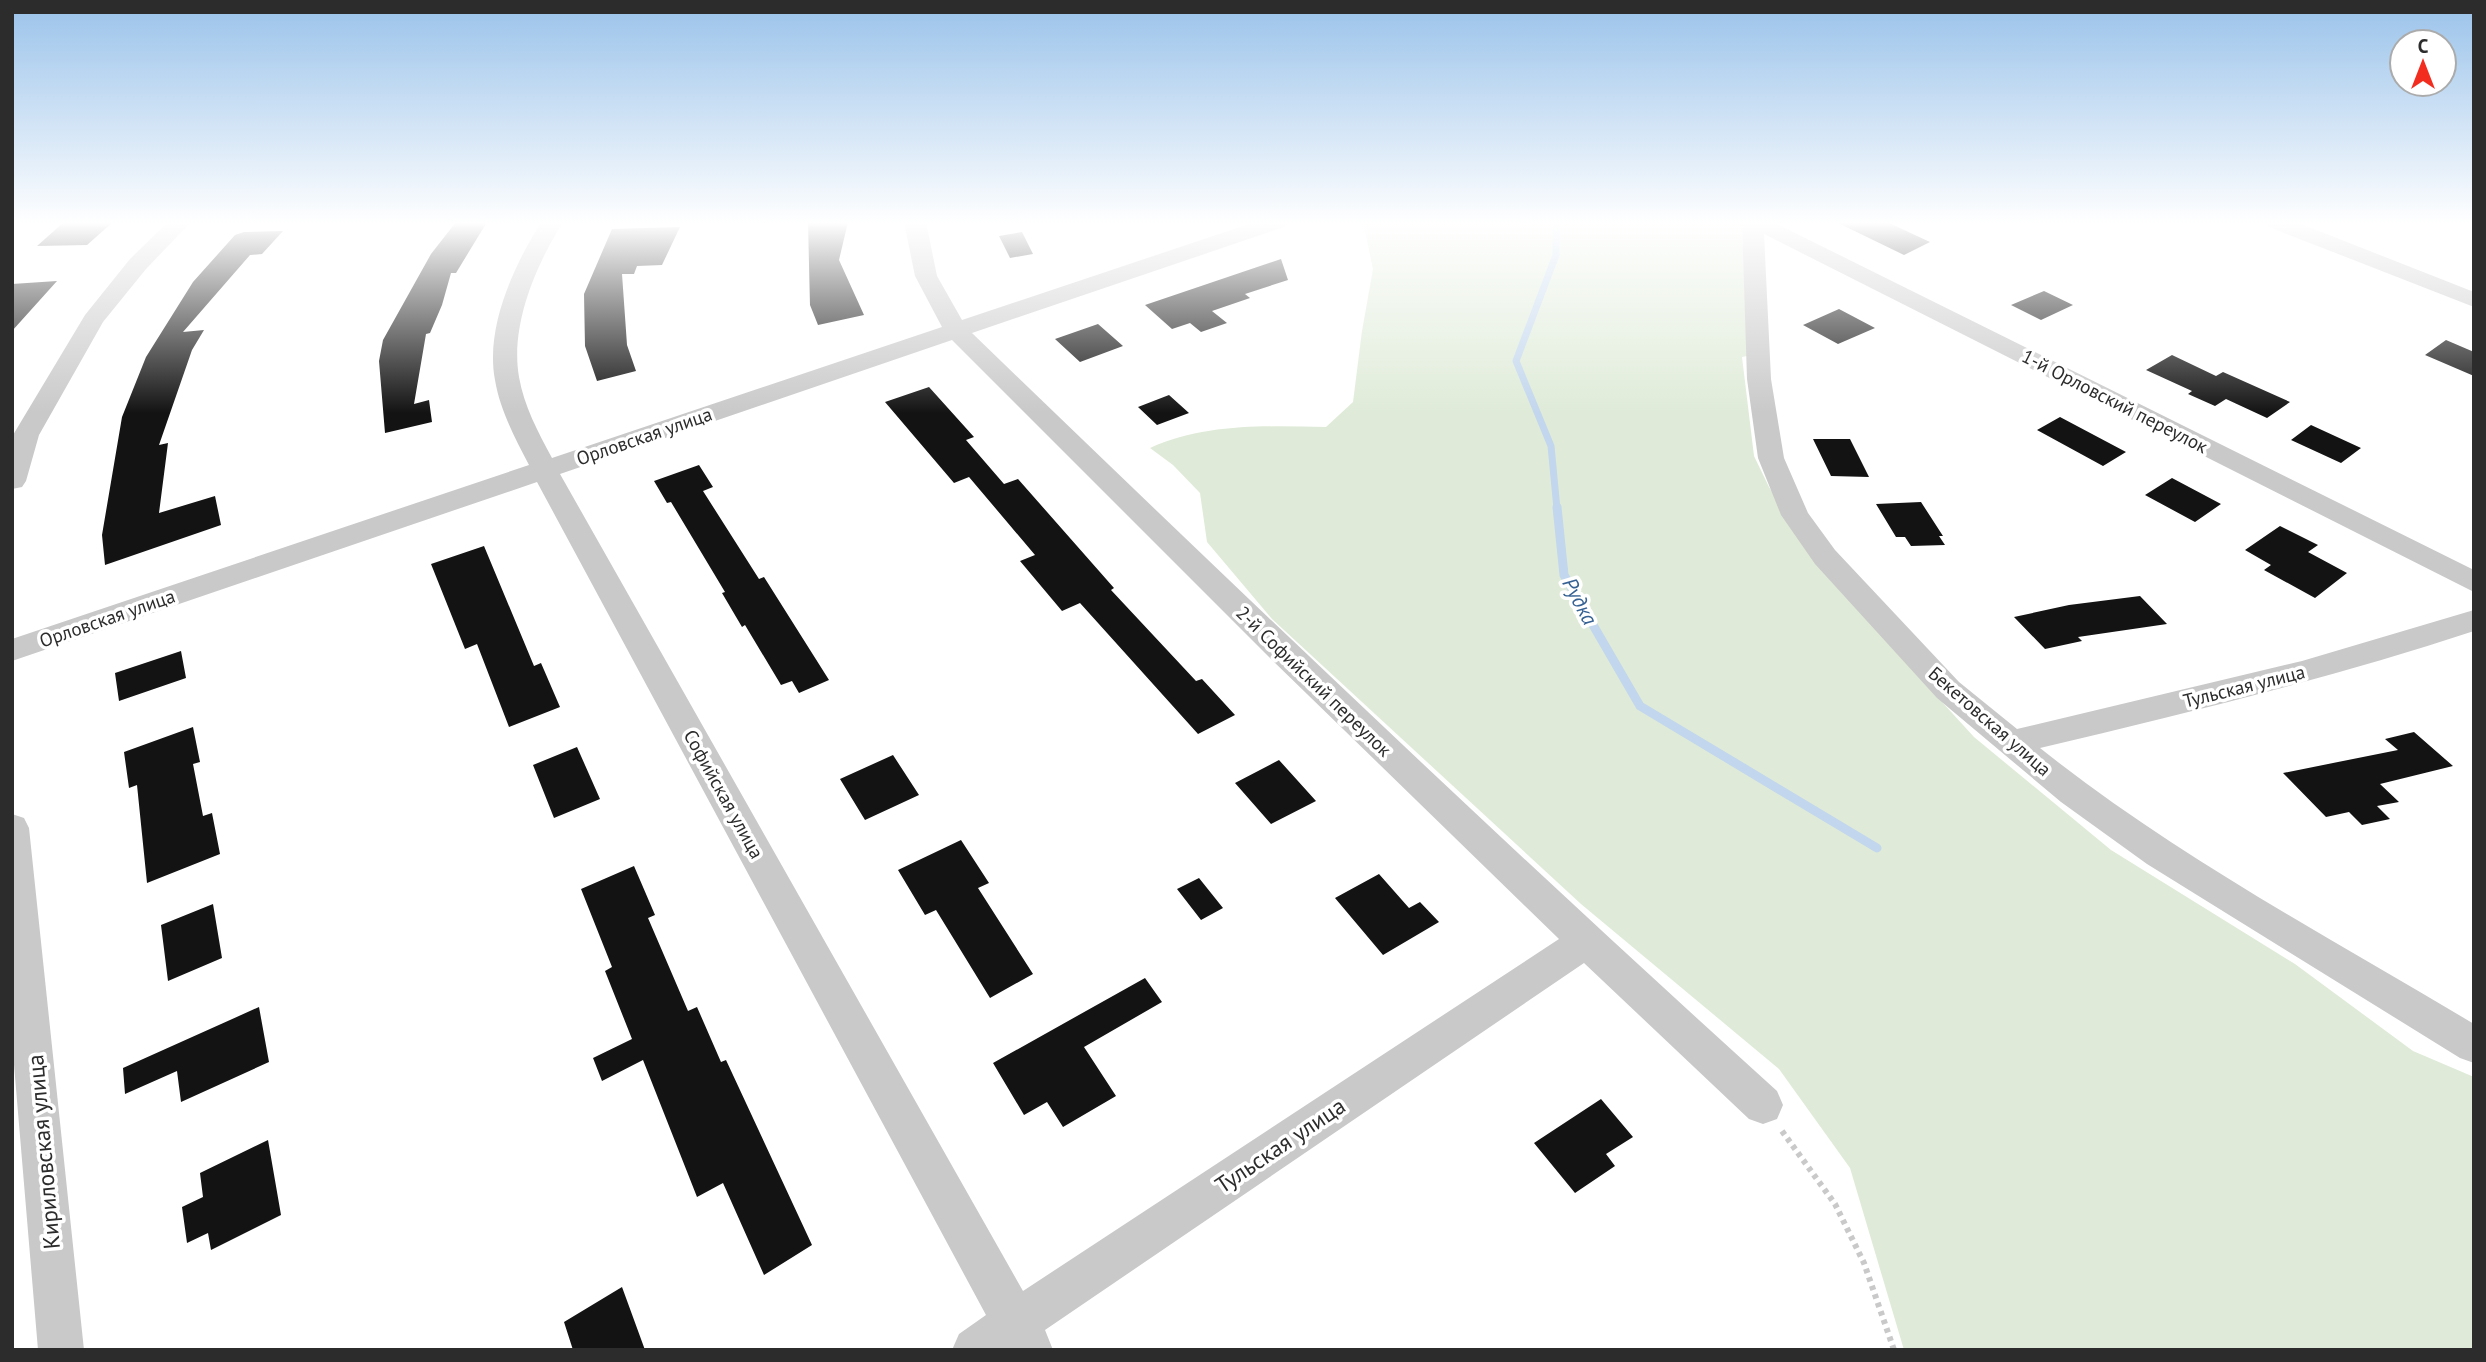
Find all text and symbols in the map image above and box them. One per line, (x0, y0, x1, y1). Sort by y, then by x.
north arrow (2388, 28, 2458, 98)
text: С (2418, 34, 2429, 58)
street label: 1-й Орловский переулок (2018, 344, 2212, 458)
street label: Орловская улица (573, 402, 715, 470)
water label: Рудка (1556, 573, 1604, 630)
street label: Орловская улица (36, 584, 178, 652)
street label: 2-й Софийский переулок (1231, 600, 1397, 762)
street label: Тульская улица (2181, 659, 2307, 713)
street label: Бекетовская улица (1924, 661, 2056, 781)
street label: Софийская улица (679, 725, 769, 863)
street label: Кириловская улица (20, 1053, 66, 1251)
street label: Тульская улица (1209, 1091, 1351, 1199)

